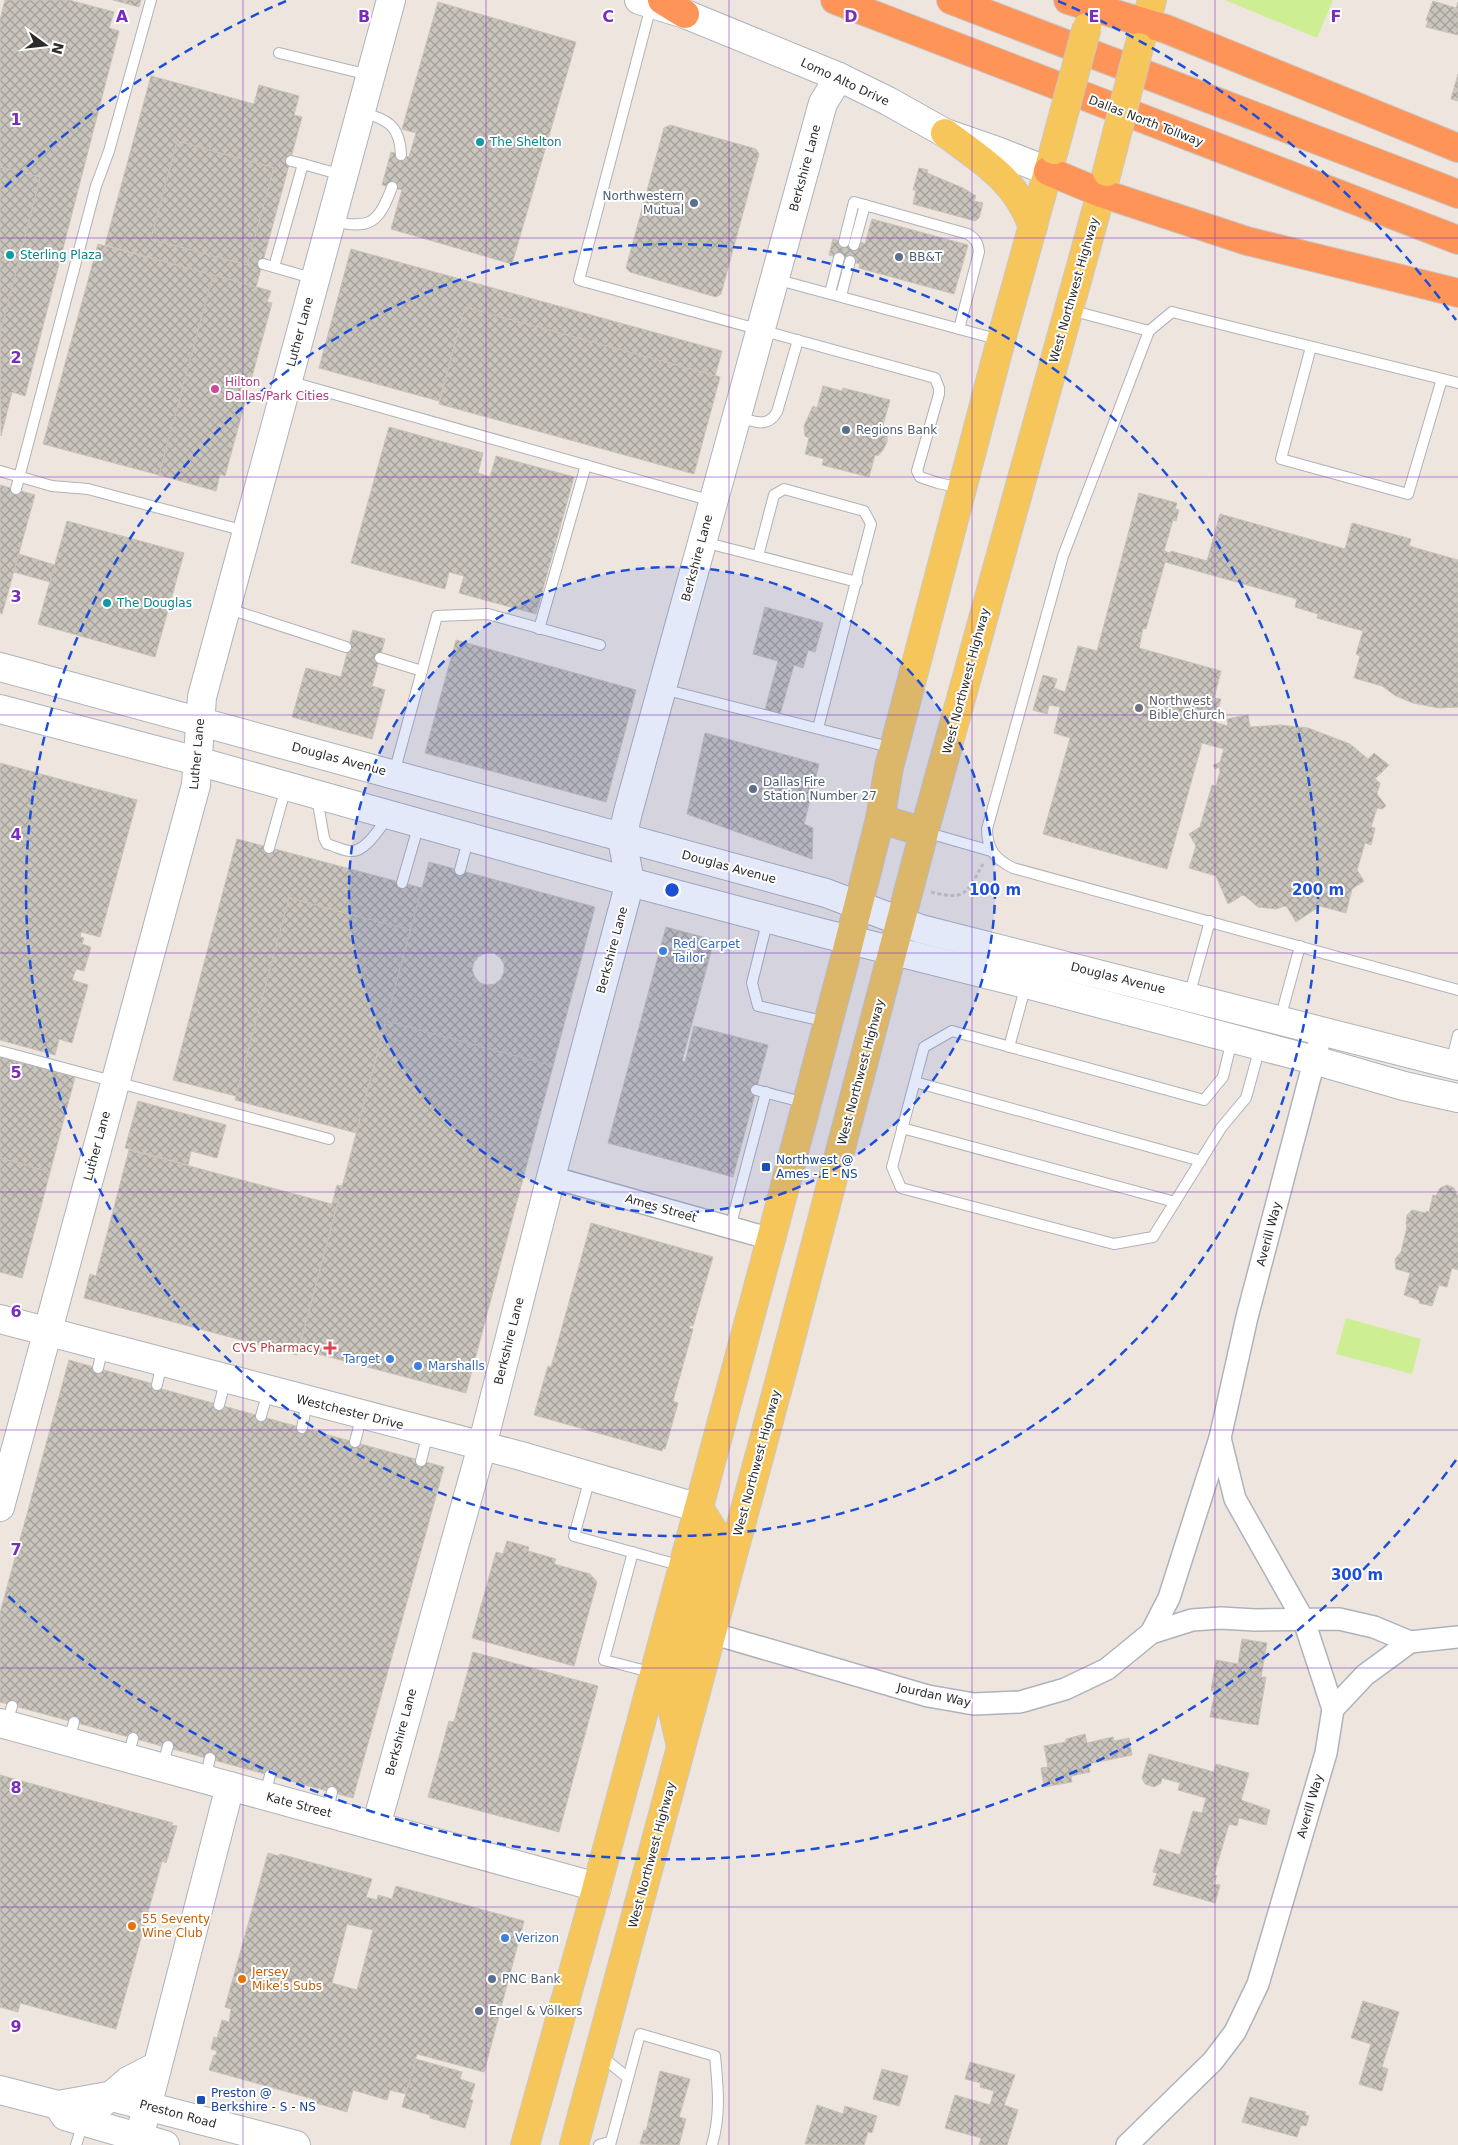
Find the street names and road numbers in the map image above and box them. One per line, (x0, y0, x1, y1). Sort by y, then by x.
street label: Lomo Alto Drive (799, 55, 891, 109)
street label: Dallas North Tollway (1087, 93, 1205, 149)
street label: Berkshire Lane (787, 123, 823, 213)
street label: West Northwest Highway (1047, 216, 1101, 364)
street label: Luther Lane (284, 296, 316, 368)
street label: Berkshire Lane (679, 513, 715, 603)
street label: West Northwest Highway (940, 606, 992, 756)
street label: Luther Lane (187, 718, 207, 790)
street label: Douglas Avenue (290, 740, 388, 778)
street label: Douglas Avenue (680, 848, 778, 886)
street label: Berkshire Lane (594, 905, 630, 995)
street label: Douglas Avenue (1069, 959, 1167, 997)
street label: West Northwest Highway (835, 997, 887, 1147)
street label: Luther Lane (81, 1110, 113, 1182)
street label: Ames Street (624, 1191, 699, 1225)
street label: Averill Way (1254, 1200, 1284, 1268)
street label: Berkshire Lane (491, 1296, 527, 1386)
street label: West Northwest Highway (731, 1388, 783, 1538)
street label: Westchester Drive (295, 1392, 405, 1432)
street label: Jourdan Way (895, 1680, 972, 1710)
street label: Berkshire Lane (383, 1687, 419, 1777)
street label: Averill Way (1294, 1772, 1326, 1840)
street label: West Northwest Highway (626, 1780, 678, 1930)
street label: Kate Street (265, 1790, 334, 1821)
street label: Preston Road (138, 2097, 218, 2131)

